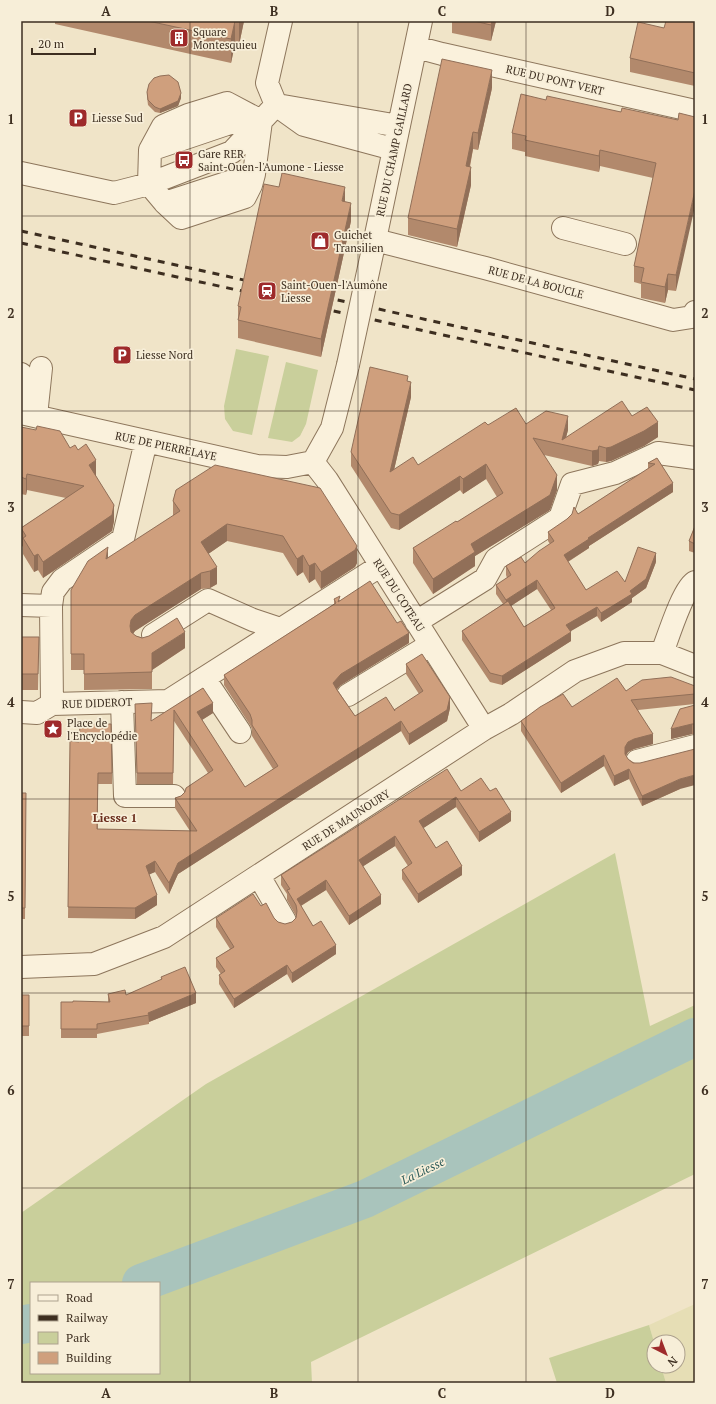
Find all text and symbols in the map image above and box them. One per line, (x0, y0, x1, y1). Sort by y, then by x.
text: A (101, 2, 111, 20)
text: B (270, 2, 278, 20)
text: C (438, 2, 446, 20)
text: D (605, 2, 615, 20)
place label: Square Montesquieu (193, 25, 258, 52)
building icon: Square Montesquieu (168, 27, 190, 49)
scale bar (32, 30, 95, 56)
text: 20 m (38, 36, 65, 51)
street label: RUE DU PONT VERT (505, 62, 606, 98)
street label: RUE DU CHAMP GAILLARD (373, 82, 415, 218)
parking icon: Liesse Sud (67, 107, 89, 129)
text: 1 (7, 110, 15, 128)
text: 1 (701, 110, 709, 128)
place label: Liesse Sud (92, 111, 143, 125)
place label: Gare RER Saint-Ouen-l'Aumone - Liesse (198, 147, 344, 174)
bus stop icon: Gare RER Saint-Ouen-l'Aumone - Liesse (173, 149, 195, 171)
place label: Guichet Transilien (334, 228, 384, 255)
shop icon: Guichet Transilien (309, 230, 331, 252)
street label: RUE DE LA BOUCLE (487, 263, 585, 301)
place label: Saint-Ouen-l'Aumône Liesse (281, 278, 388, 305)
station icon: Saint-Ouen-l'Aumône Liesse (256, 280, 278, 302)
text: 2 (7, 304, 15, 322)
text: 2 (701, 304, 709, 322)
parking icon: Liesse Nord (111, 344, 133, 366)
place label: Liesse Nord (136, 348, 193, 362)
street label: RUE DE PIERRELAYE (114, 428, 218, 464)
text: 3 (7, 498, 15, 516)
text: 3 (701, 498, 709, 516)
street label: RUE DU COTEAU (370, 556, 428, 635)
text: 4 (7, 693, 15, 711)
text: 4 (701, 693, 709, 711)
street label: RUE DIDEROT (61, 695, 133, 711)
place label: Place de l'Encyclopédie (67, 716, 138, 743)
place icon: Place de l'Encyclopédie (42, 718, 64, 740)
street label: RUE DE MAUNOURY (300, 786, 393, 854)
district label: Liesse 1 (93, 810, 137, 825)
text: 5 (7, 887, 15, 905)
text: 5 (701, 887, 709, 905)
text: 6 (7, 1081, 15, 1099)
text: 6 (701, 1081, 709, 1099)
water label: La Liesse (398, 1153, 447, 1188)
text: 7 (7, 1275, 15, 1293)
text: 7 (701, 1275, 709, 1293)
legend (30, 1282, 160, 1374)
text: Road (66, 1290, 93, 1305)
text: Railway (66, 1310, 109, 1325)
text: Park (66, 1330, 91, 1345)
north arrow (646, 1334, 686, 1374)
text: Building (66, 1350, 112, 1365)
text: N (664, 1353, 680, 1370)
text: A (101, 1384, 111, 1402)
text: B (270, 1384, 278, 1402)
text: C (438, 1384, 446, 1402)
text: D (605, 1384, 615, 1402)

